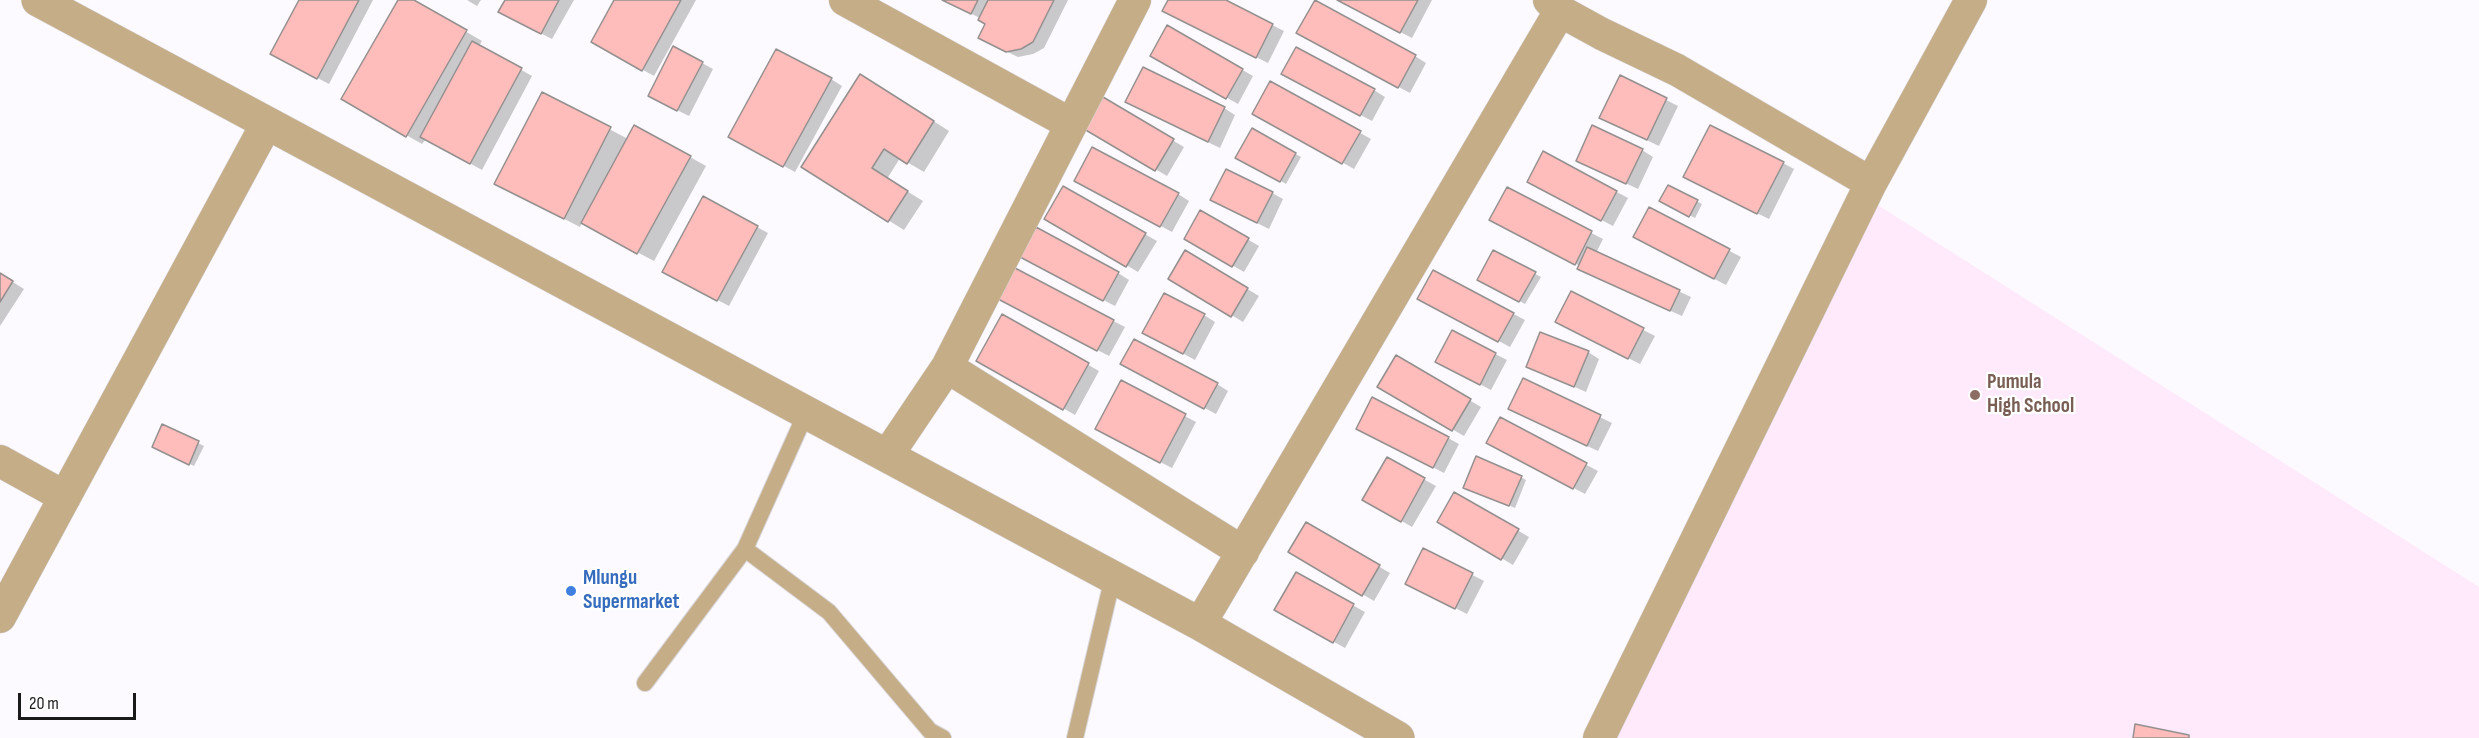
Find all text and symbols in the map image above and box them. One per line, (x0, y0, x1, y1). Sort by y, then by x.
place label: Pumula High School (1987, 370, 2074, 420)
marker: Pumula High School (1968, 388, 1982, 402)
place label: Mlungu Supermarket (583, 566, 680, 616)
marker: Mlungu Supermarket (564, 584, 578, 598)
scale bar (21, 681, 140, 719)
text: 20 m (29, 693, 59, 714)

